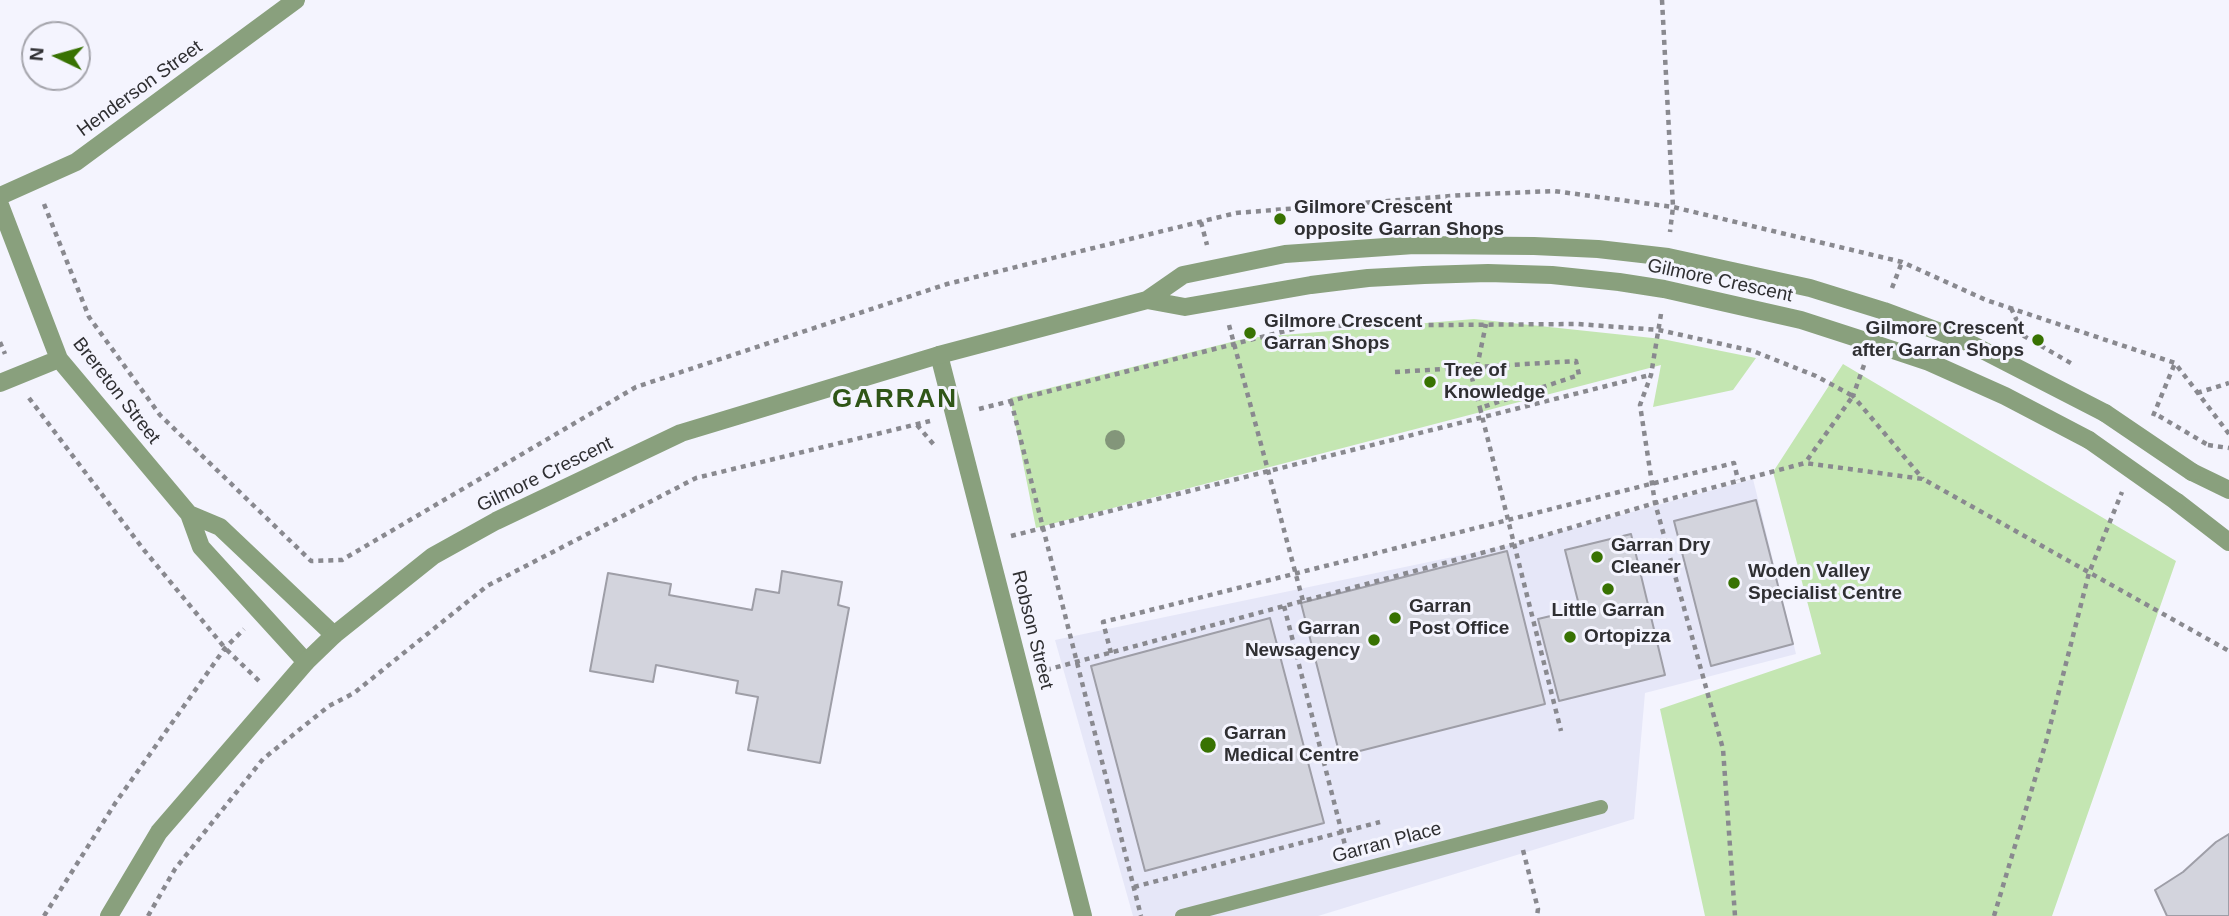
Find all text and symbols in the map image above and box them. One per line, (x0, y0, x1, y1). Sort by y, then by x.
north arrow (21, 21, 91, 91)
street label: Henderson Street (73, 36, 207, 142)
text: N (26, 47, 48, 62)
place label: Gilmore Crescent opposite Garran Shops (1294, 197, 1504, 241)
marker: Gilmore Crescent opposite Garran Shops (1272, 211, 1288, 227)
street label: Gilmore Crescent (1645, 254, 1795, 308)
place label: Gilmore Crescent Garran Shops (1264, 311, 1422, 355)
place label: Gilmore Crescent after Garran Shops (1852, 318, 2024, 362)
marker: Gilmore Crescent Garran Shops (1242, 325, 1258, 341)
marker: Gilmore Crescent after Garran Shops (2030, 332, 2046, 348)
street label: Brereton Street (67, 333, 165, 449)
place label: Tree of Knowledge (1444, 360, 1545, 404)
marker: Tree of Knowledge (1422, 374, 1438, 390)
district label: GARRAN (833, 384, 957, 416)
street label: Gilmore Crescent (474, 432, 616, 518)
place label: Garran Dry Cleaner (1611, 535, 1710, 579)
marker: Garran Dry Cleaner (1589, 549, 1605, 565)
place label: Woden Valley Specialist Centre (1748, 561, 1902, 605)
street label: Robson Street (1006, 568, 1058, 692)
marker: Woden Valley Specialist Centre (1726, 575, 1742, 591)
marker: Little Garran (1600, 581, 1616, 597)
place label: Garran Post Office (1409, 596, 1509, 640)
place label: Little Garran (1552, 600, 1664, 622)
marker: Garran Post Office (1387, 610, 1403, 626)
place label: Garran Newsagency (1245, 618, 1360, 662)
place label: Ortopizza (1584, 626, 1671, 648)
marker: Ortopizza (1562, 629, 1578, 645)
marker: Garran Newsagency (1366, 632, 1382, 648)
place label: Garran Medical Centre (1224, 723, 1359, 767)
marker: Garran Medical Centre (1198, 735, 1218, 755)
street label: Garran Place (1330, 818, 1444, 868)

